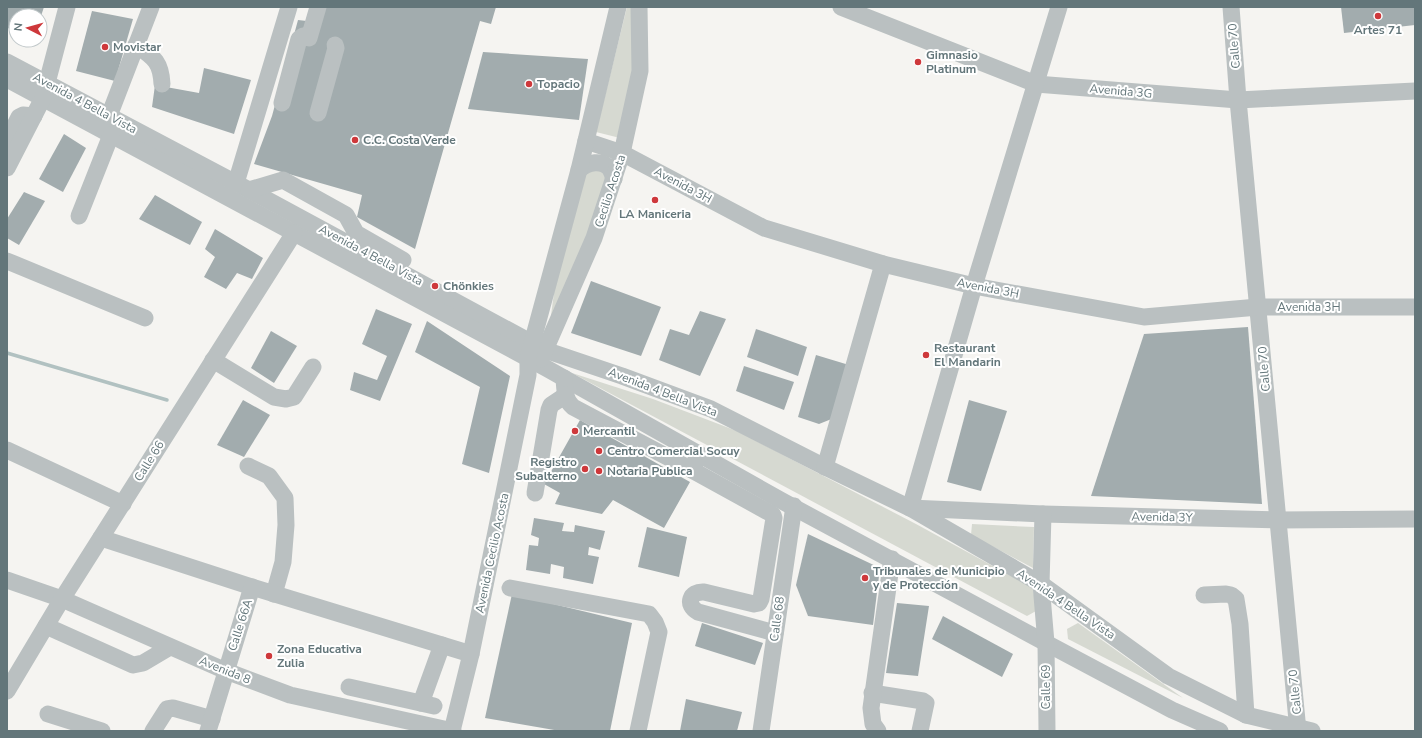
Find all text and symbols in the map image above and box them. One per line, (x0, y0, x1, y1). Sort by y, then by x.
north arrow (8, 8, 48, 48)
marker: Artes 71 (1373, 11, 1383, 21)
text: N (11, 22, 26, 32)
place label: Artes 71 (1354, 22, 1402, 38)
street label: Calle 70 (1224, 23, 1244, 69)
place label: Movistar (113, 39, 162, 55)
marker: Movistar (100, 42, 110, 52)
place label: Gimnasio Platinum (926, 47, 978, 77)
marker: Gimnasio Platinum (913, 57, 923, 67)
street label: Avenida 4 Bella Vista (30, 69, 140, 137)
place label: Topacio (537, 76, 580, 92)
marker: Topacio (524, 79, 534, 89)
street label: Avenida 3G (1089, 80, 1153, 102)
place label: C.C. Costa Verde (363, 132, 456, 148)
marker: C.C. Costa Verde (350, 135, 360, 145)
street label: Cecilio Acosta (591, 153, 629, 229)
street label: Avenida 3H (651, 163, 715, 207)
marker: LA Maniceria (650, 195, 660, 205)
place label: LA Maniceria (619, 206, 691, 222)
street label: Avenida 4 Bella Vista (316, 221, 426, 289)
street label: Avenida 3H (955, 274, 1021, 302)
place label: Chönkies (443, 278, 494, 294)
marker: Chönkies (430, 281, 440, 291)
street label: Avenida 3H (1277, 299, 1341, 315)
place label: Restaurant El Mandarin (934, 340, 1001, 370)
street label: Calle 70 (1254, 346, 1274, 392)
marker: Restaurant El Mandarin (921, 350, 931, 360)
street label: Avenida 4 Bella Vista (606, 364, 720, 420)
place label: Mercantil (583, 423, 635, 439)
marker: Mercantil (570, 426, 580, 436)
street label: Calle 66 (130, 438, 168, 484)
place label: Centro Comercial Socuy (607, 443, 740, 459)
marker: Centro Comercial Socuy (594, 446, 604, 456)
place label: Registro Subalterno (515, 454, 577, 484)
place label: Notaria Publica (607, 463, 693, 479)
marker: Registro Subalterno (580, 464, 590, 474)
marker: Notaria Publica (594, 466, 604, 476)
street label: Avenida Cecilio Acosta (471, 491, 513, 615)
street label: Avenida 3Y (1131, 508, 1194, 526)
place label: Tribunales de Municipio y de Protección (872, 563, 1005, 593)
street label: Avenida 4 Bella Vista (1014, 565, 1118, 643)
marker: Tribunales de Municipio y de Protección (860, 573, 870, 583)
street label: Calle 68 (766, 596, 788, 642)
street label: Calle 66A (224, 597, 256, 653)
place label: Zona Educativa Zulia (277, 641, 362, 671)
marker: Zona Educativa Zulia (264, 651, 274, 661)
street label: Avenida 8 (197, 652, 253, 688)
street label: Calle 69 (1038, 664, 1054, 710)
street label: Calle 70 (1285, 669, 1305, 715)

